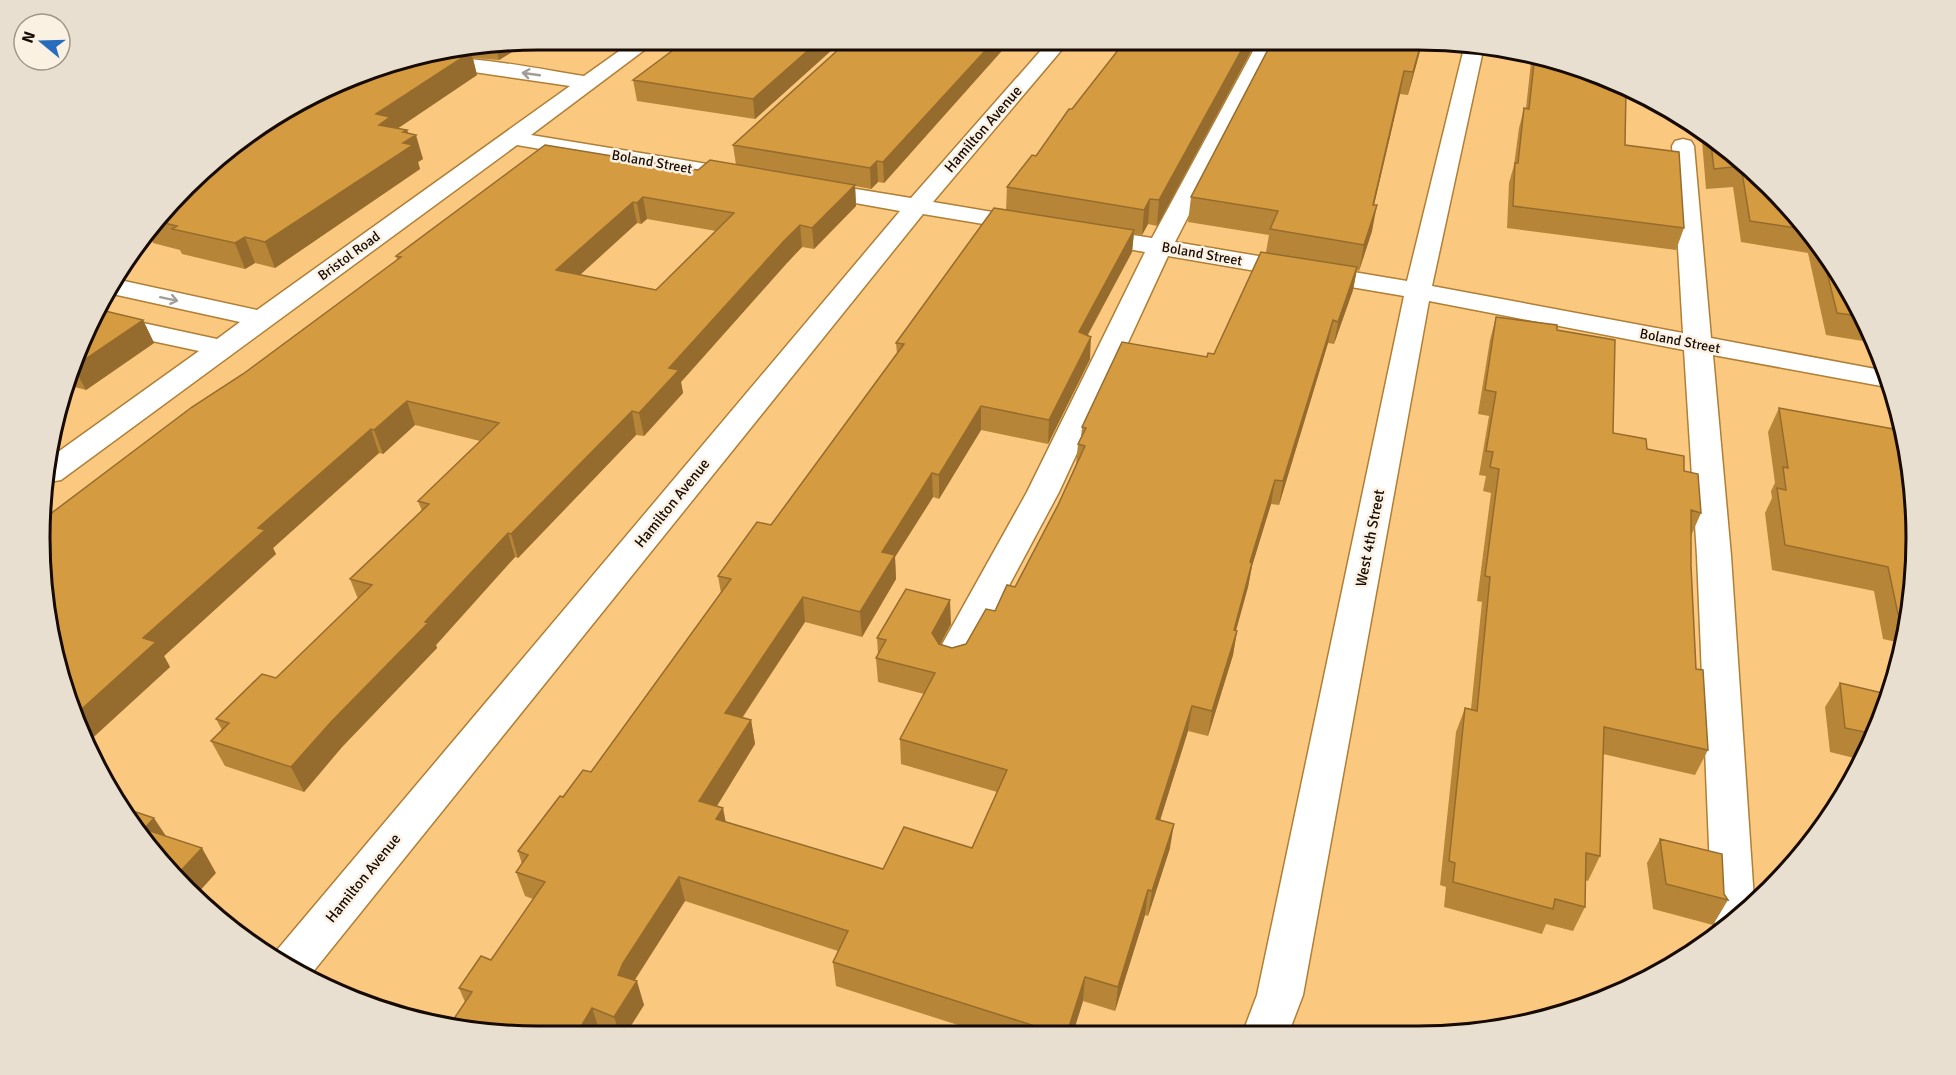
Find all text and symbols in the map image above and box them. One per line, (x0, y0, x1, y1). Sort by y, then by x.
north arrow (12, 12, 72, 72)
text: N (17, 29, 40, 46)
one-way arrow (521, 69, 541, 80)
street label: Hamilton Avenue (940, 82, 1026, 176)
street label: Boland Street (610, 147, 694, 177)
street label: Bristol Road (315, 228, 383, 284)
street label: Boland Street (1160, 239, 1244, 269)
one-way arrow (159, 293, 178, 305)
street label: Boland Street (1638, 325, 1722, 357)
street label: Hamilton Avenue (631, 455, 713, 551)
street label: West 4th Street (1352, 488, 1388, 588)
street label: Hamilton Avenue (322, 830, 404, 926)

